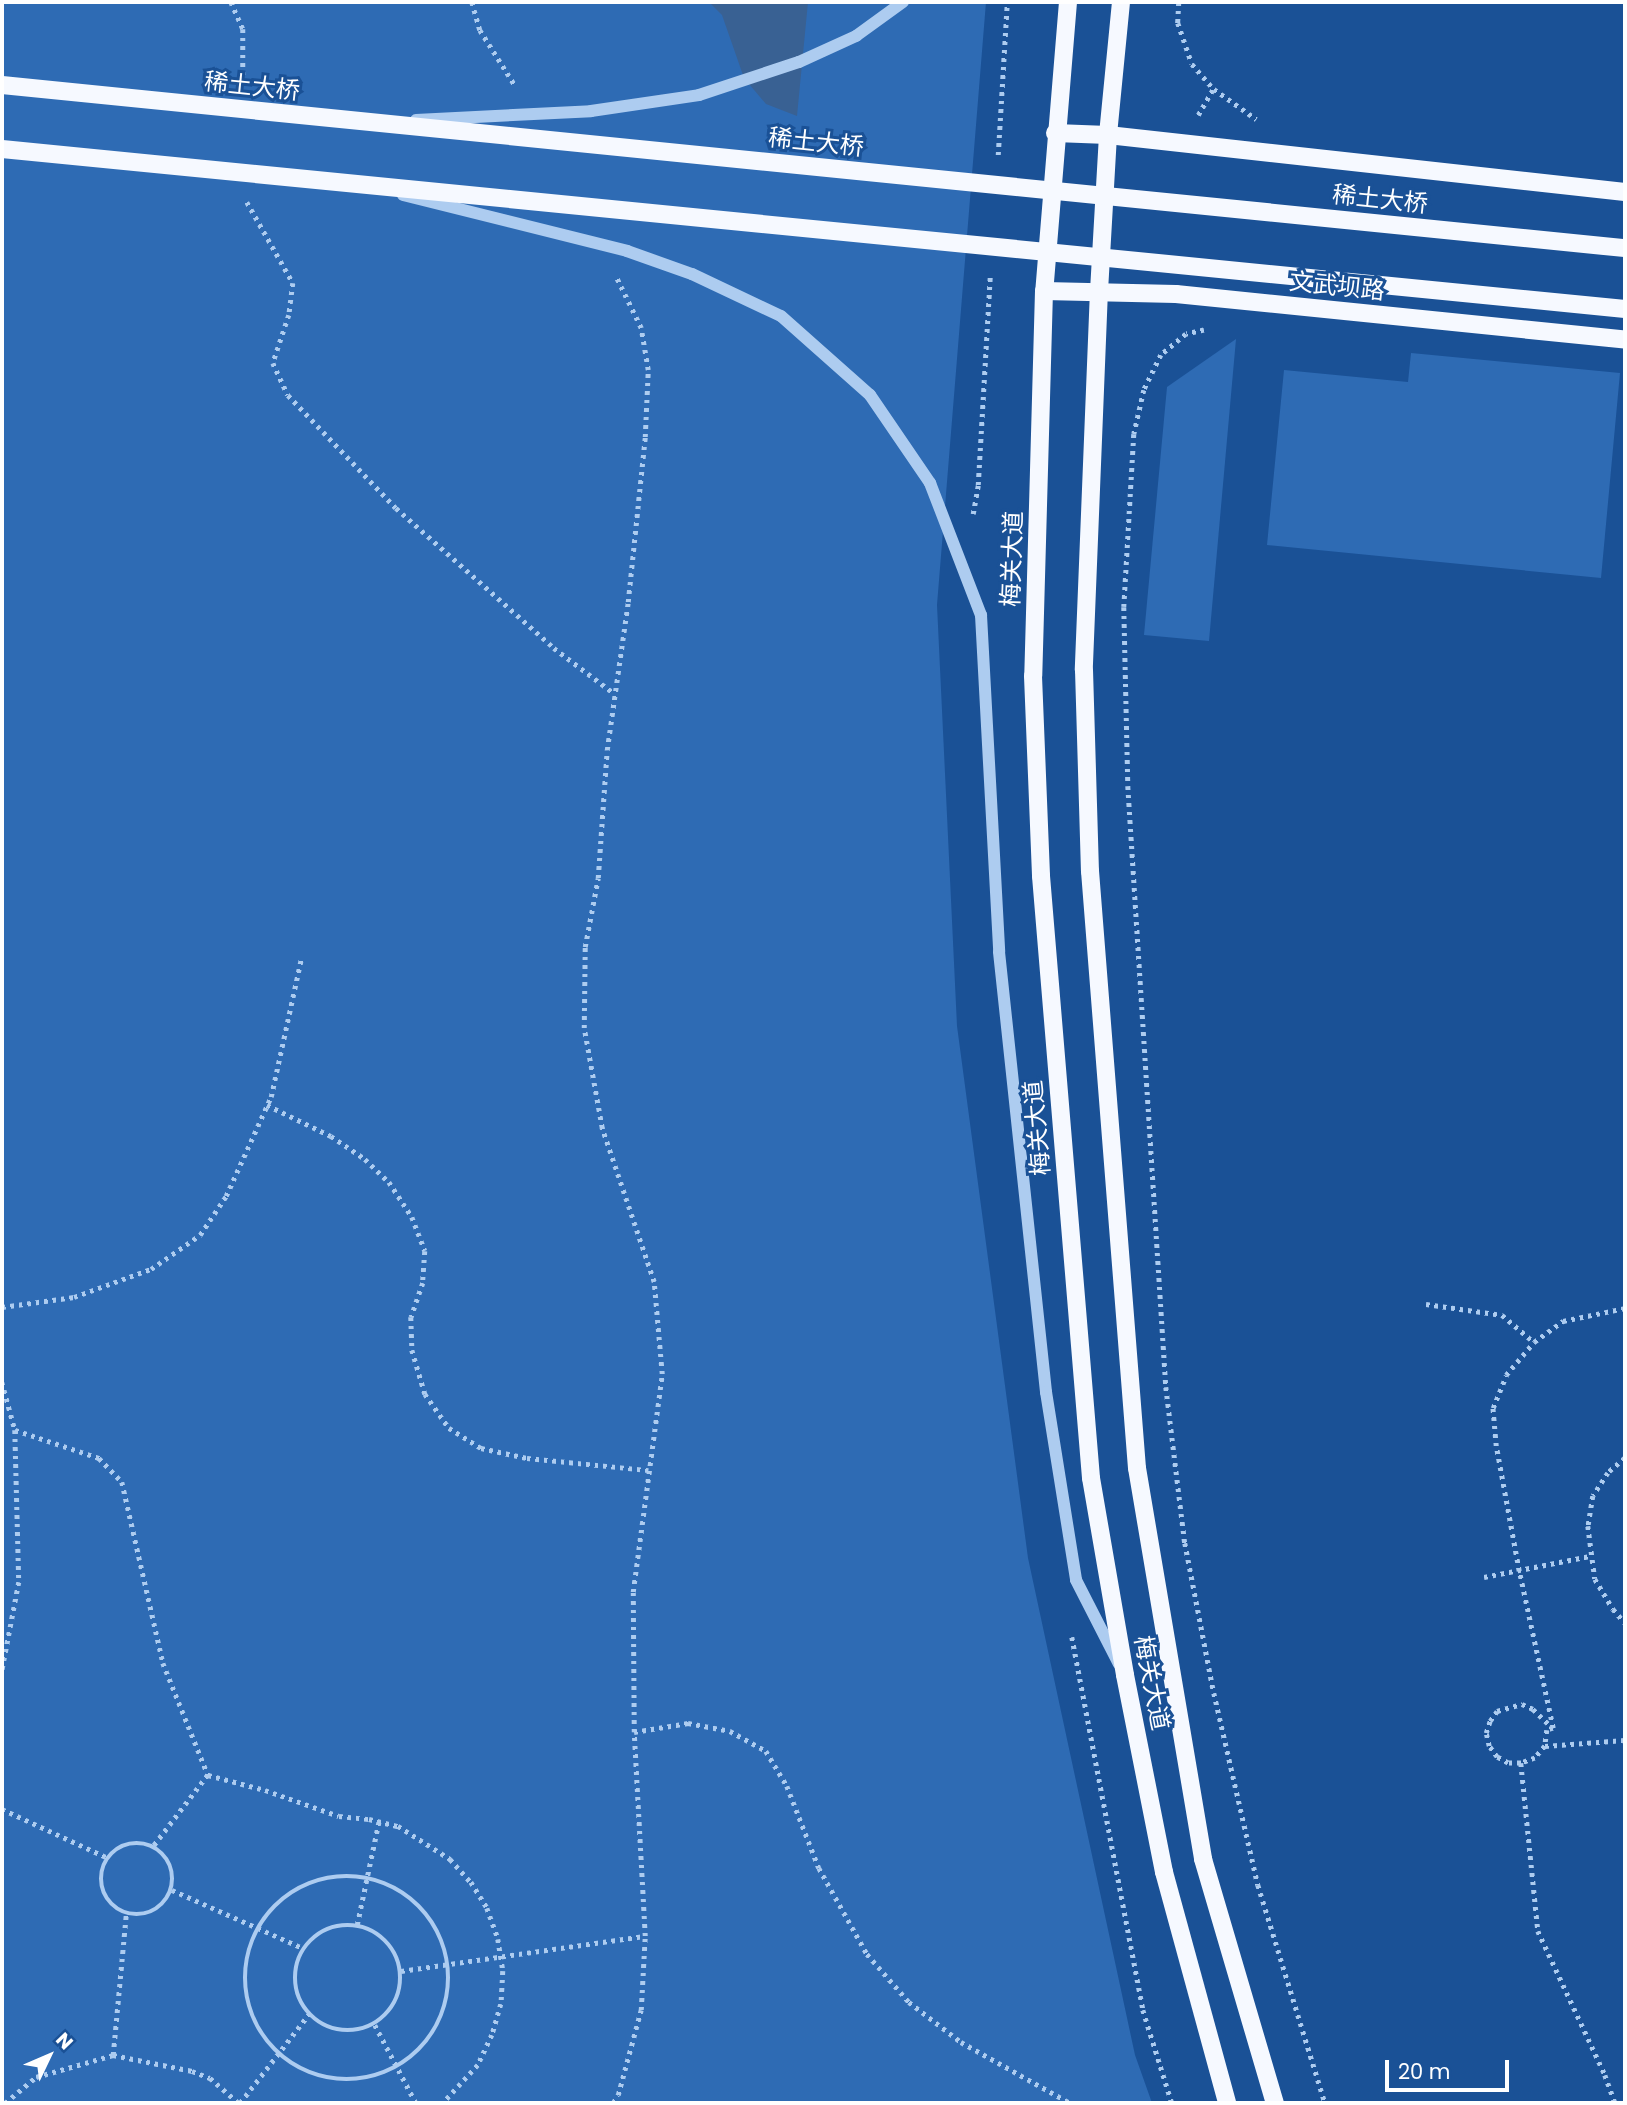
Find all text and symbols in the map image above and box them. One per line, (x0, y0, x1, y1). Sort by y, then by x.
street label: 稀土大桥 (203, 67, 301, 105)
street label: 稀土大桥 (767, 123, 865, 161)
street label: 稀土大桥 (1331, 180, 1429, 218)
street label: 文武坝路 (1288, 267, 1386, 305)
street label: 梅关大道 (996, 511, 1028, 607)
street label: 梅关大道 (1018, 1079, 1056, 1177)
street label: 梅关大道 (1129, 1633, 1175, 1733)
north arrow (14, 2021, 84, 2091)
text: N (50, 2027, 79, 2056)
scale bar (1389, 2046, 1513, 2090)
text: 20 m (1398, 2057, 1451, 2086)

